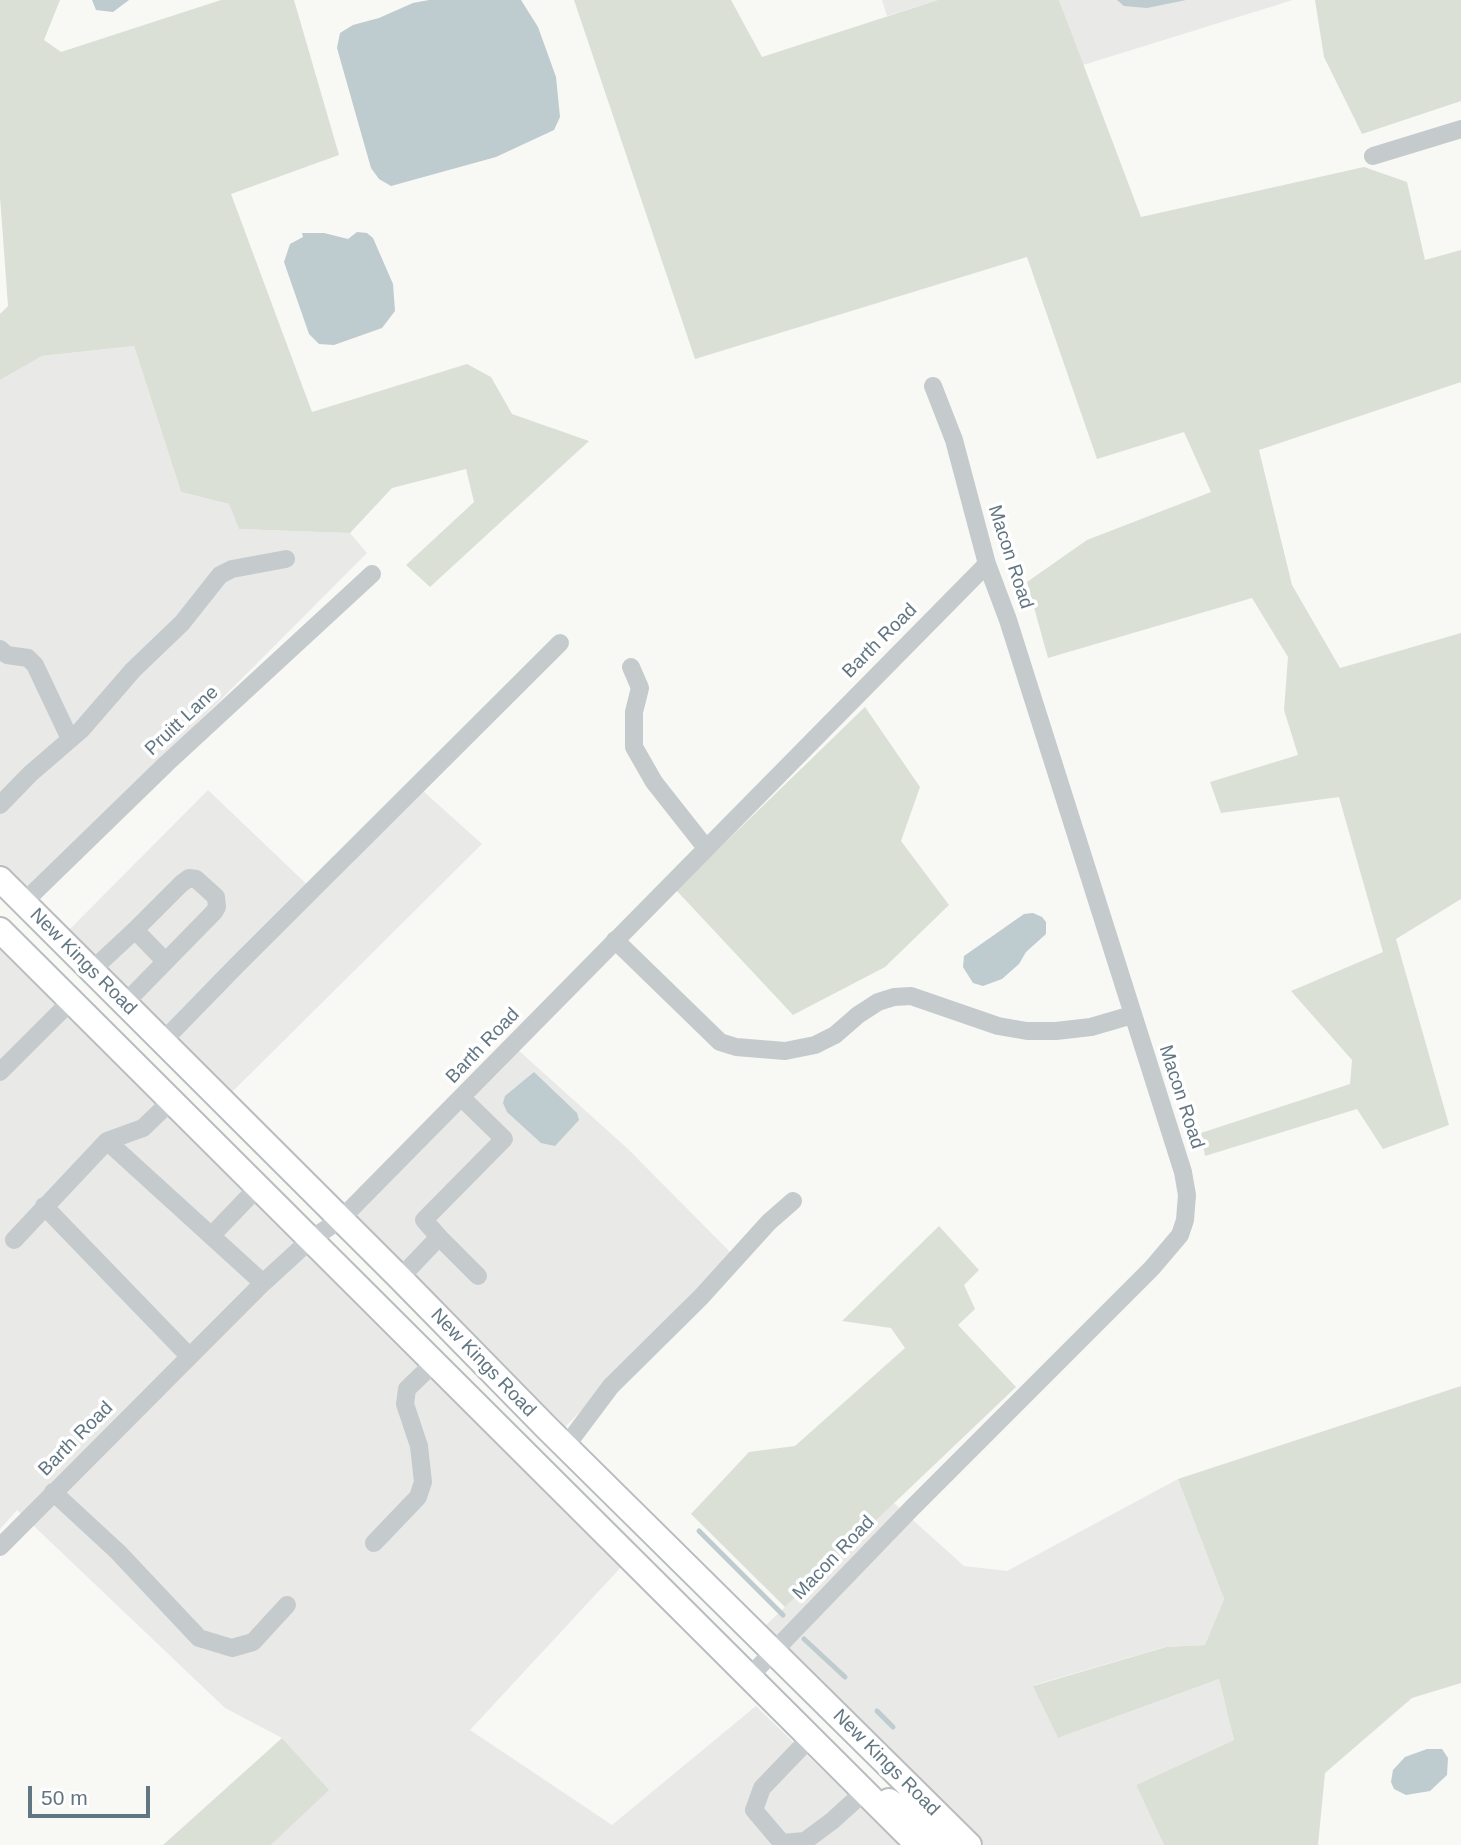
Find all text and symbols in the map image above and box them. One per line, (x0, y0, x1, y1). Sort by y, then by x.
street label: Macon Road (983, 502, 1037, 612)
street label: Barth Road (838, 599, 922, 683)
street label: Pruitt Lane (141, 681, 223, 761)
street label: New Kings Road (25, 904, 141, 1020)
street label: Barth Road (441, 1004, 525, 1088)
street label: Macon Road (1154, 1042, 1208, 1152)
street label: New Kings Road (426, 1304, 540, 1422)
street label: Barth Road (34, 1397, 118, 1481)
street label: Macon Road (788, 1511, 880, 1605)
street label: New Kings Road (828, 1705, 944, 1821)
scale bar (32, 1772, 154, 1816)
text: 50 m (41, 1786, 88, 1809)

